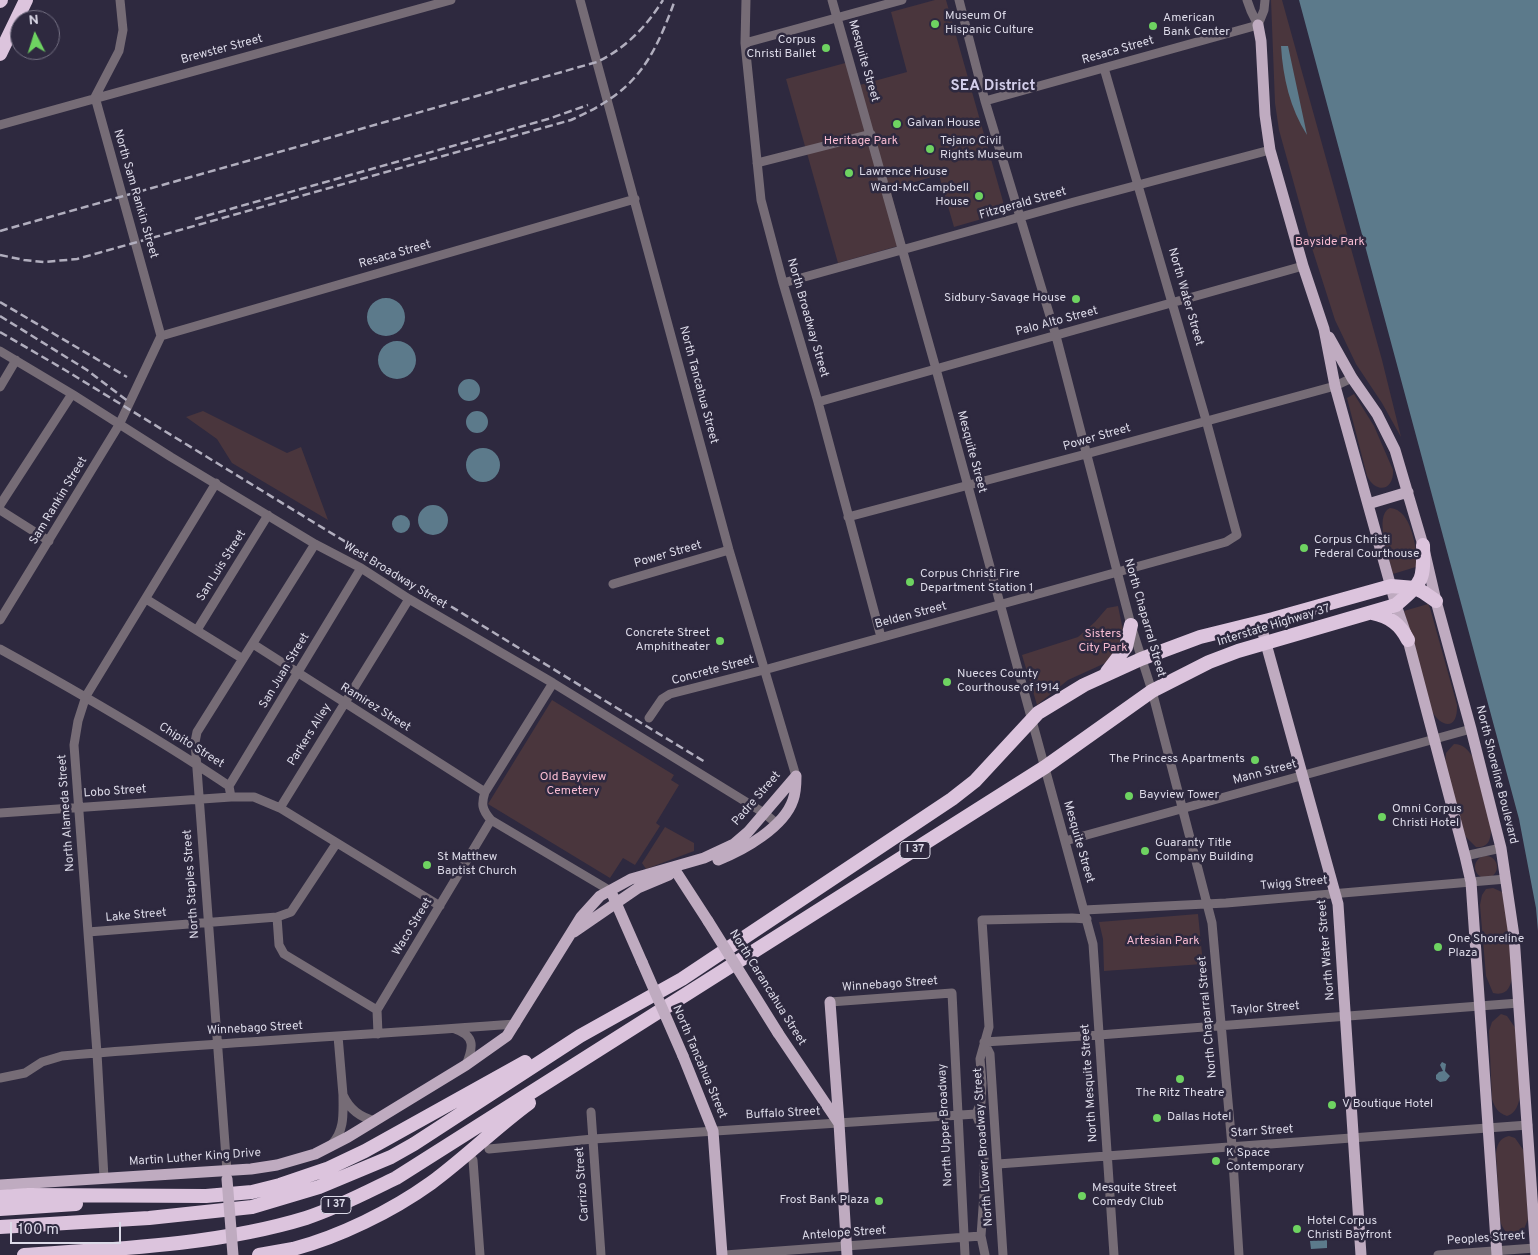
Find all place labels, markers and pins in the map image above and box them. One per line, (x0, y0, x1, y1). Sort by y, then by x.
place label: Museum Of Hispanic Culture (945, 10, 1034, 38)
place label: American Bank Center (1163, 12, 1230, 40)
marker: Museum Of Hispanic Culture (929, 18, 941, 30)
marker: American Bank Center (1147, 20, 1159, 32)
place label: Corpus Christi Ballet (747, 34, 816, 62)
marker: Corpus Christi Ballet (820, 42, 832, 54)
place label: Galvan House (907, 117, 980, 131)
marker: Galvan House (891, 118, 903, 130)
place label: Tejano Civil Rights Museum (940, 135, 1023, 163)
marker: Tejano Civil Rights Museum (924, 143, 936, 155)
place label: Lawrence House (859, 166, 948, 180)
marker: Lawrence House (843, 167, 855, 179)
place label: Ward-McCampbell House (871, 182, 969, 210)
marker: Ward-McCampbell House (973, 190, 985, 202)
place label: Sidbury-Savage House (944, 292, 1066, 306)
marker: Sidbury-Savage House (1070, 293, 1082, 305)
place label: Corpus Christi Federal Courthouse (1314, 534, 1419, 562)
marker: Corpus Christi Federal Courthouse (1298, 542, 1310, 554)
place label: Corpus Christi Fire Department Station 1 (920, 568, 1033, 596)
marker: Corpus Christi Fire Department Station 1 (904, 576, 916, 588)
place label: Concrete Street Amphitheater (625, 627, 710, 655)
marker: Concrete Street Amphitheater (714, 635, 726, 647)
place label: Nueces County Courthouse of 1914 (957, 668, 1059, 696)
marker: Nueces County Courthouse of 1914 (941, 676, 953, 688)
place label: The Princess Apartments (1109, 753, 1245, 767)
marker: The Princess Apartments (1249, 754, 1261, 766)
place label: Bayview Tower (1139, 789, 1219, 803)
marker: Bayview Tower (1123, 790, 1135, 802)
place label: Omni Corpus Christi Hotel (1392, 803, 1462, 831)
marker: Omni Corpus Christi Hotel (1376, 811, 1388, 823)
place label: Guaranty Title Company Building (1155, 837, 1253, 865)
marker: Guaranty Title Company Building (1139, 845, 1151, 857)
place label: St Matthew Baptist Church (437, 851, 517, 879)
marker: St Matthew Baptist Church (421, 859, 433, 871)
place label: One Shoreline Plaza (1448, 933, 1524, 961)
marker: One Shoreline Plaza (1432, 941, 1444, 953)
marker: The Ritz Theatre (1174, 1073, 1186, 1085)
place label: The Ritz Theatre (1136, 1087, 1224, 1101)
place label: V Boutique Hotel (1342, 1098, 1433, 1112)
marker: V Boutique Hotel (1326, 1099, 1338, 1111)
place label: Dallas Hotel (1167, 1111, 1231, 1125)
marker: Dallas Hotel (1151, 1112, 1163, 1124)
place label: K Space Contemporary (1226, 1147, 1304, 1175)
marker: K Space Contemporary (1210, 1155, 1222, 1167)
place label: Mesquite Street Comedy Club (1092, 1182, 1177, 1210)
marker: Mesquite Street Comedy Club (1076, 1190, 1088, 1202)
place label: Frost Bank Plaza (780, 1194, 869, 1208)
marker: Frost Bank Plaza (873, 1195, 885, 1207)
place label: Hotel Corpus Christi Bayfront (1307, 1215, 1392, 1243)
marker: Hotel Corpus Christi Bayfront (1291, 1223, 1303, 1235)

